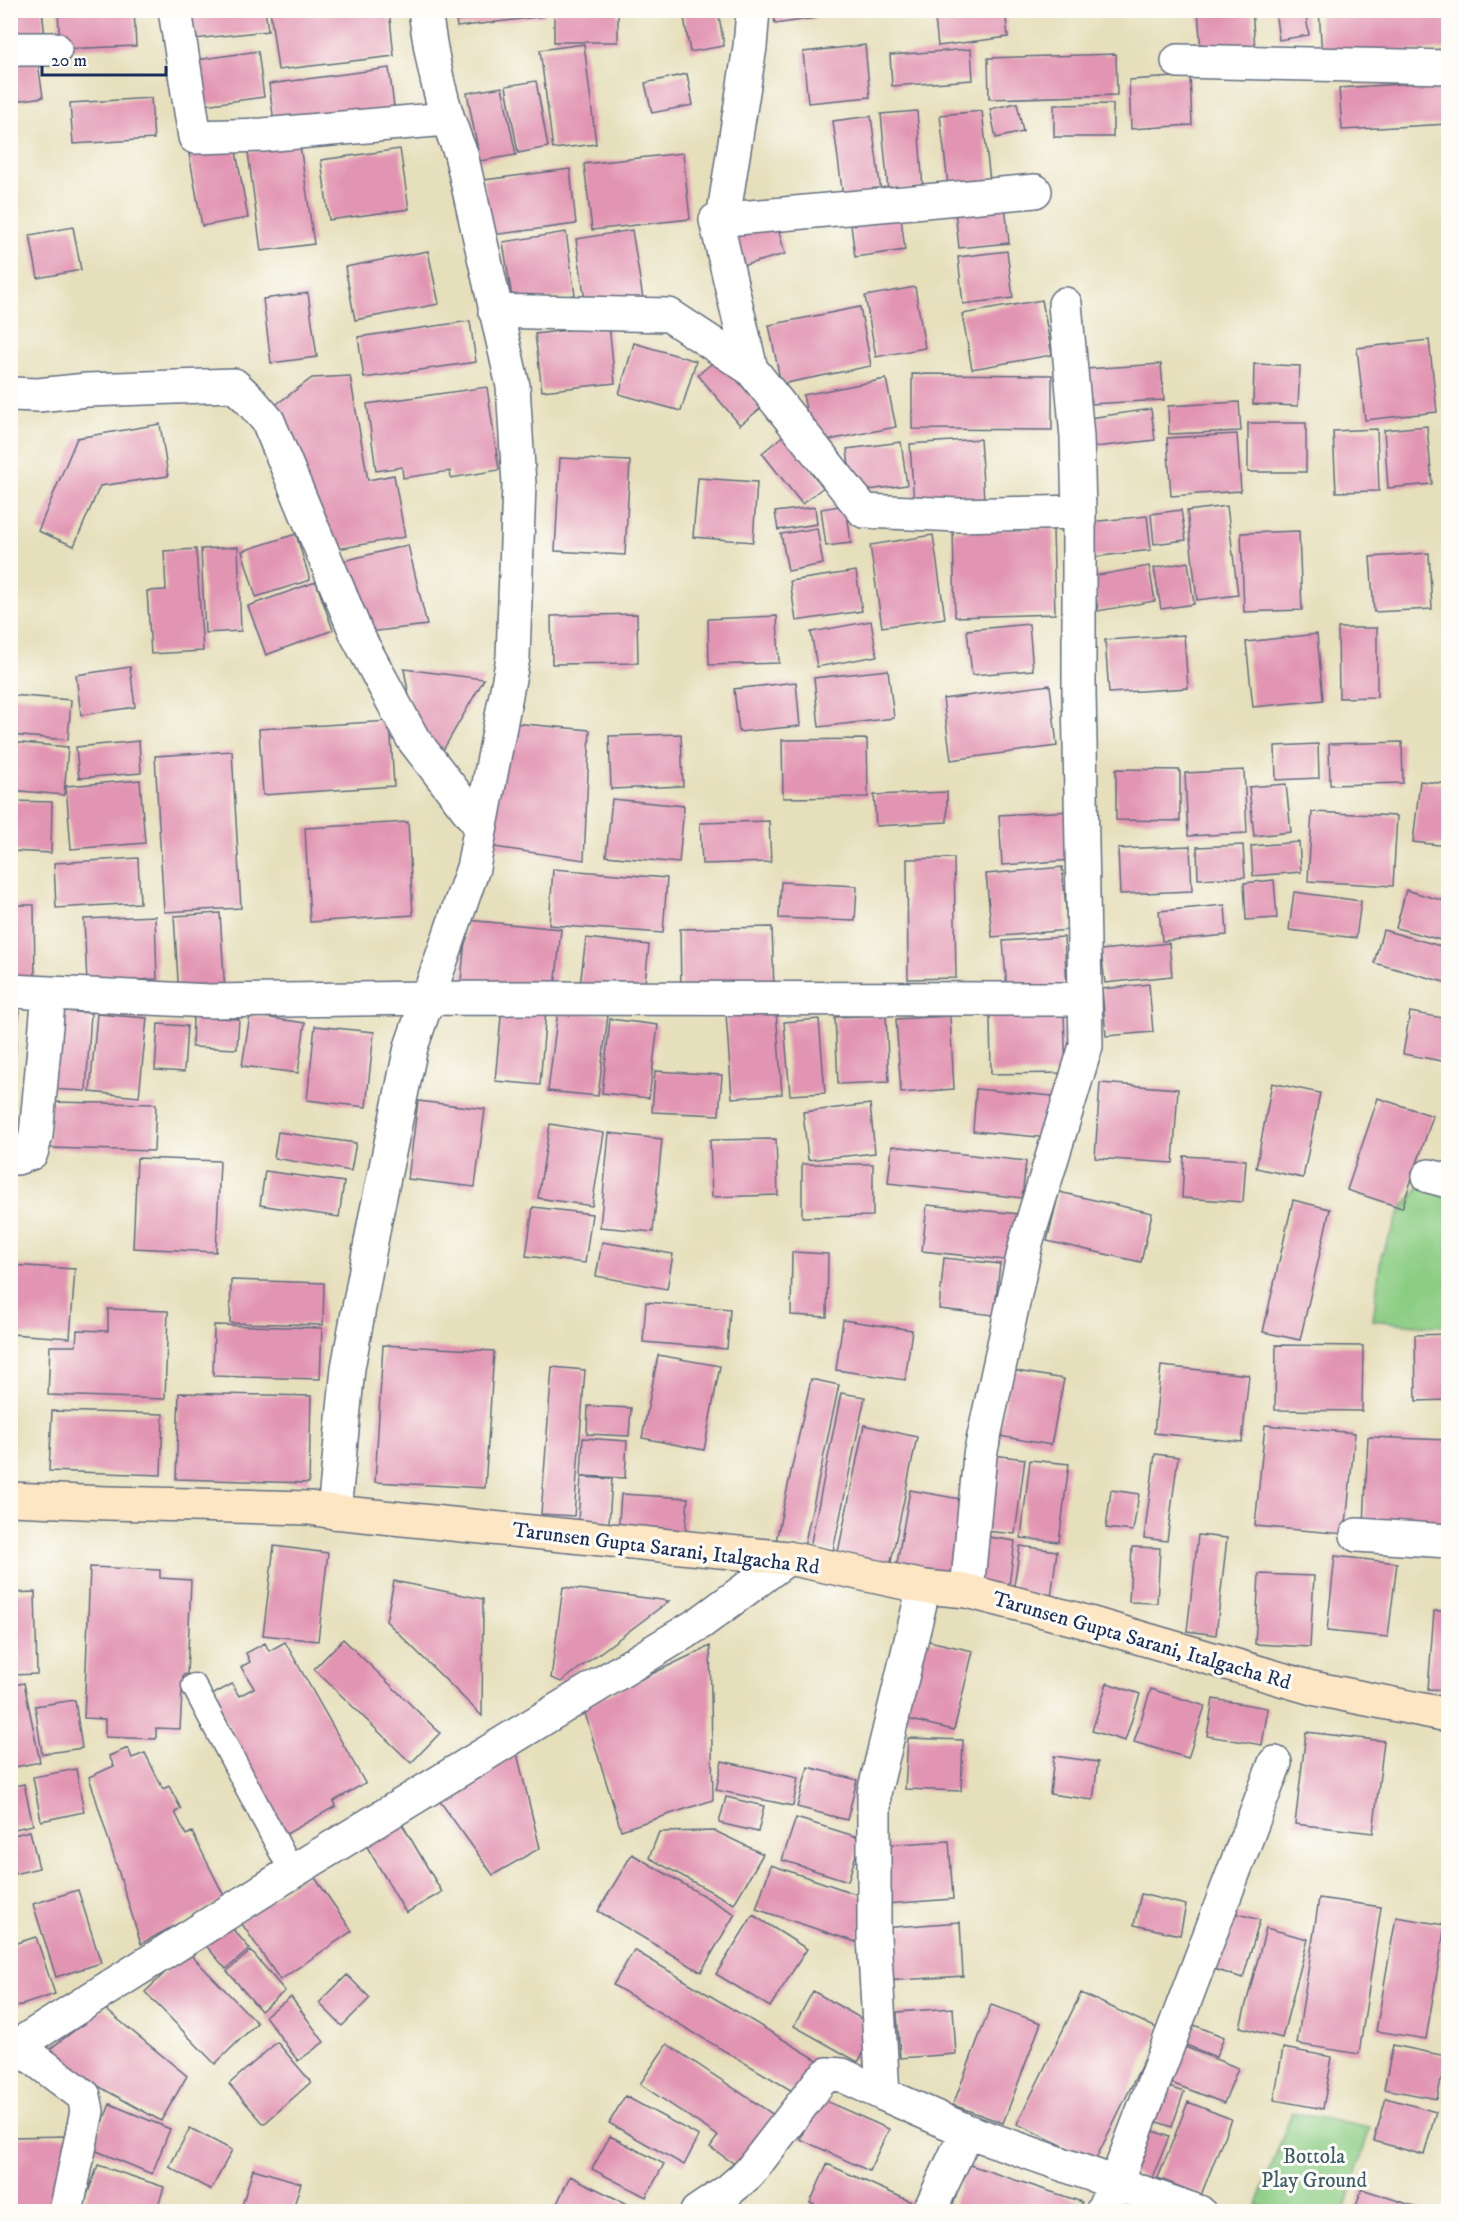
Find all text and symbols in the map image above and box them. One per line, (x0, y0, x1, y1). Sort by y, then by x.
scale bar (42, 39, 166, 77)
text: 20 m (51, 50, 87, 72)
street label: Tarunsen Gupta Sarani, Italgacha Rd (511, 1517, 821, 1581)
street label: Tarunsen Gupta Sarani, Italgacha Rd (990, 1586, 1294, 1696)
park label: Bottola Play Ground (1261, 2144, 1367, 2194)

